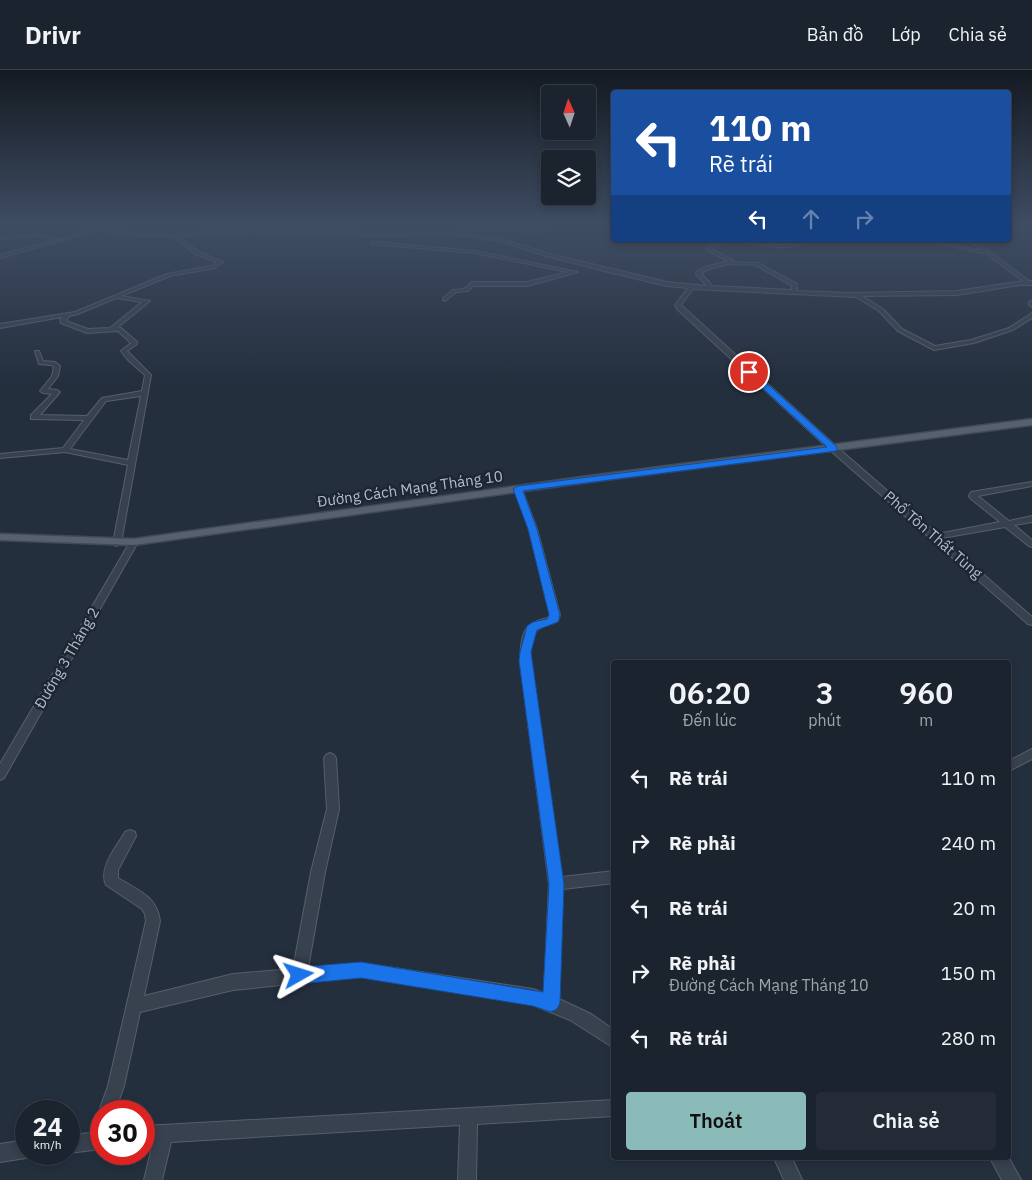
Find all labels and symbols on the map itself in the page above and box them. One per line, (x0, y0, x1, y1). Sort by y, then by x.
north arrow (541, 85, 596, 140)
pin (728, 351, 770, 393)
street label: Đường Cách Mạng Tháng 10 (316, 466, 504, 511)
street label: Phố Tôn Thất Tùng (880, 487, 987, 583)
street label: Đường 3 Tháng 2 (30, 604, 103, 712)
position arrow (272, 948, 324, 1000)
speed limit sign: 30 (90, 1100, 155, 1165)

